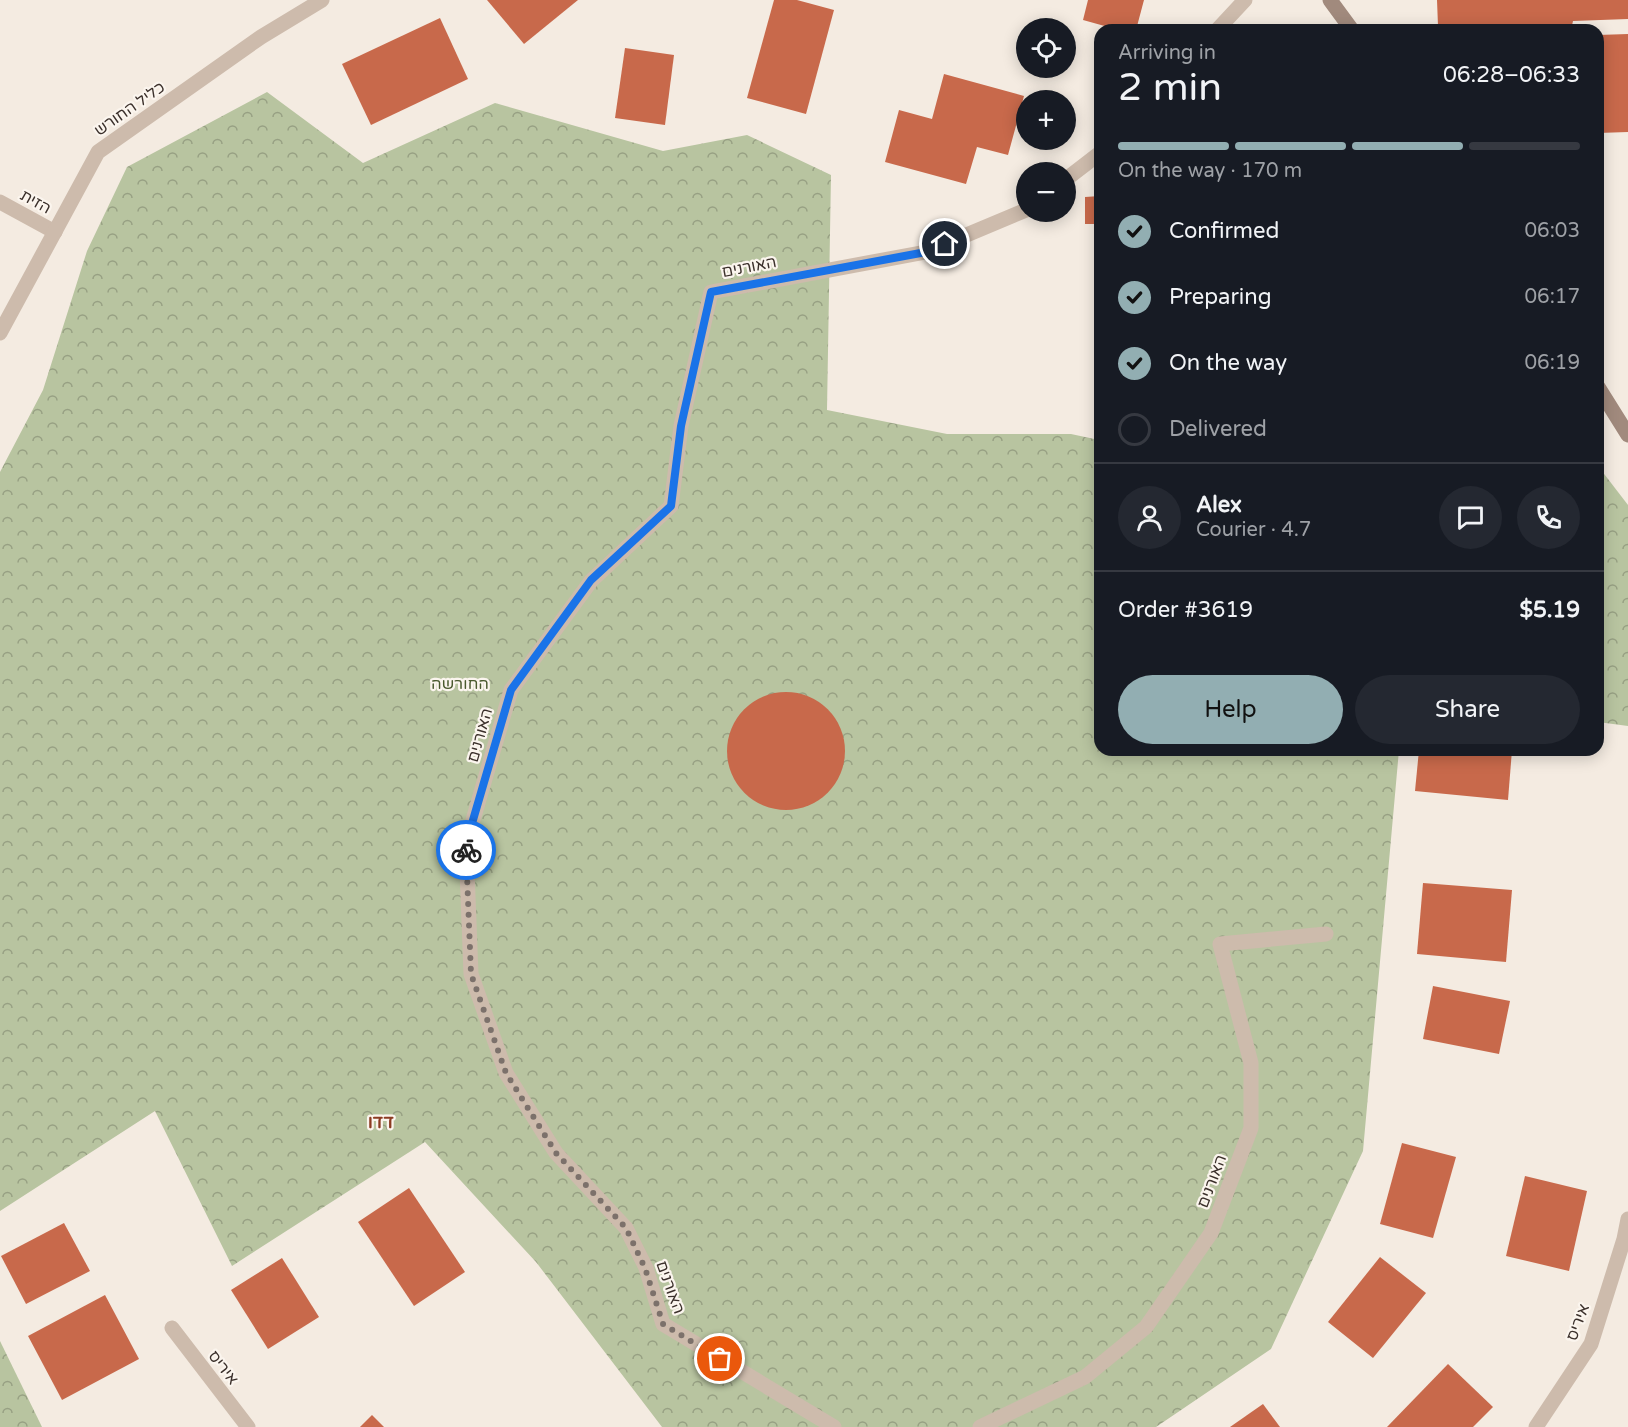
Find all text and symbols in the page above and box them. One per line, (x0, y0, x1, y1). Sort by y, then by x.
map controls (1016, 18, 1076, 222)
button: locate (1016, 18, 1076, 78)
text: Arriving in (1118, 41, 1216, 65)
text: 06:28–06:33 (1443, 62, 1580, 88)
text: 2 min (1118, 64, 1222, 111)
street label: כליל החורש (90, 77, 169, 141)
button: + (1016, 90, 1076, 150)
text: On the way · 170 m (1118, 159, 1302, 183)
button: − (1016, 162, 1076, 222)
street label: הזית (17, 185, 54, 218)
icon: check (1118, 215, 1151, 248)
pin (919, 218, 970, 269)
text: Confirmed (1169, 218, 1279, 244)
text: 06:03 (1525, 219, 1580, 243)
icon: home (928, 227, 961, 260)
street label: האורנים (720, 252, 778, 282)
icon: check (1118, 281, 1151, 314)
text: Preparing (1169, 284, 1272, 310)
text: 06:17 (1525, 285, 1580, 309)
icon: check (1118, 347, 1151, 380)
text: On the way (1169, 350, 1287, 376)
text: 06:19 (1525, 351, 1580, 375)
text: Delivered (1169, 416, 1267, 442)
button: person (1118, 486, 1181, 549)
button: chat (1439, 486, 1502, 549)
button: phone (1517, 486, 1580, 549)
text: Alex (1196, 492, 1242, 518)
text: Courier · 4.7 (1196, 518, 1311, 542)
text: Order #3619 (1118, 597, 1253, 623)
text: $5.19 (1519, 597, 1580, 623)
park label: החורשה (431, 674, 489, 694)
button: Help (1118, 675, 1343, 744)
button: Share (1355, 675, 1580, 744)
street label: האורנים (463, 706, 497, 765)
courier (436, 820, 496, 880)
icon: bike (450, 834, 483, 867)
district label: דדו (368, 1111, 394, 1133)
street label: האורנים (1193, 1152, 1231, 1211)
street label: האורנים (651, 1258, 689, 1317)
street label: איריס (1562, 1301, 1594, 1344)
pin (694, 1333, 745, 1384)
icon: bag (703, 1342, 736, 1375)
street label: איריס (204, 1346, 243, 1389)

